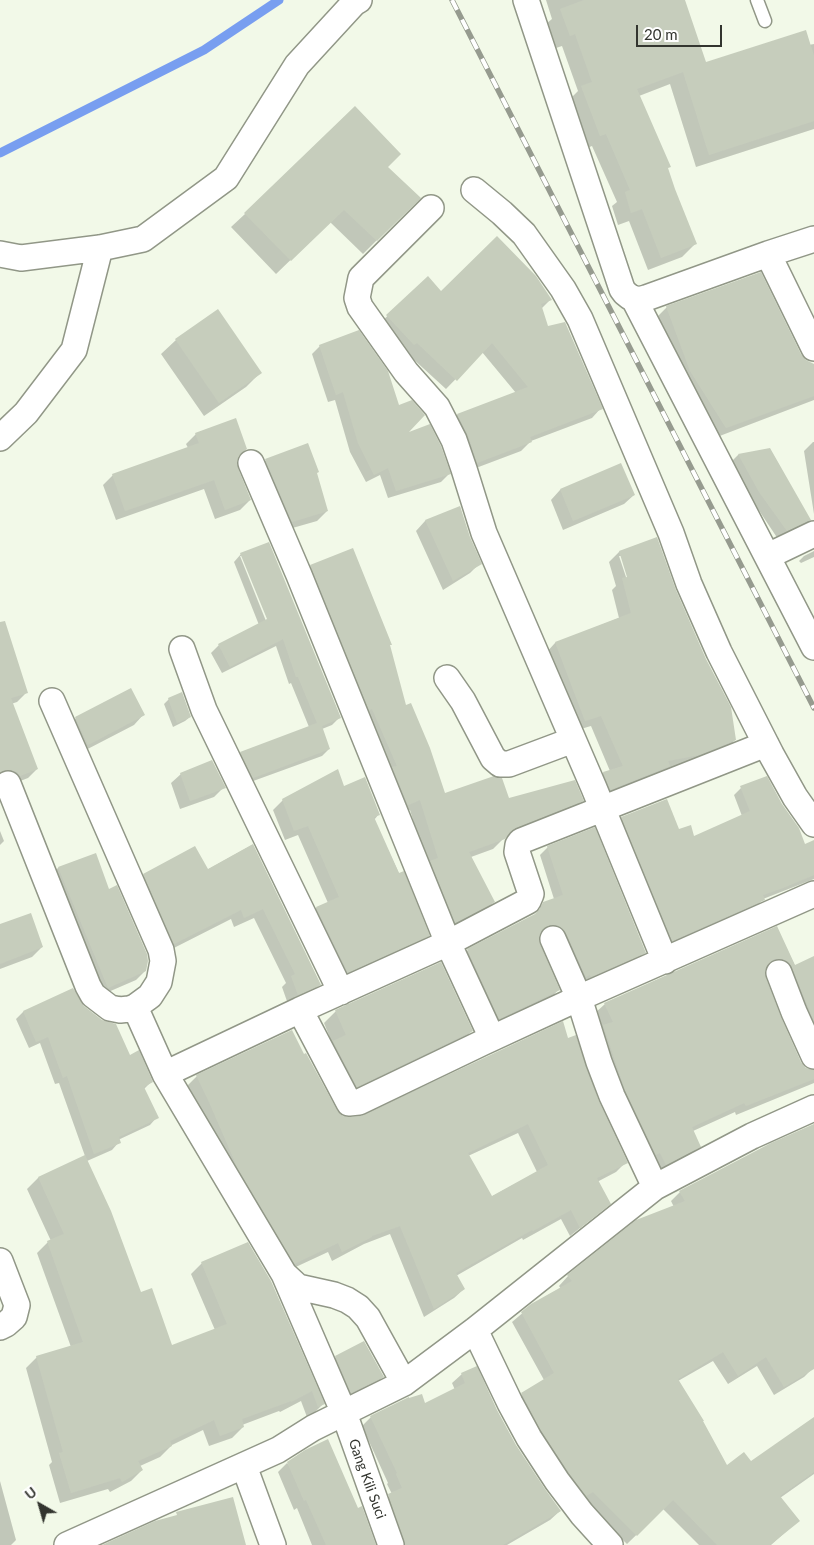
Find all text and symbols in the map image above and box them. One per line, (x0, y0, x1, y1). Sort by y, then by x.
scale bar (639, 15, 725, 47)
text: 20 m (644, 25, 678, 43)
street label: Gang Kili Suci (345, 1437, 389, 1521)
north arrow (15, 1480, 65, 1530)
text: U (21, 1483, 40, 1503)

